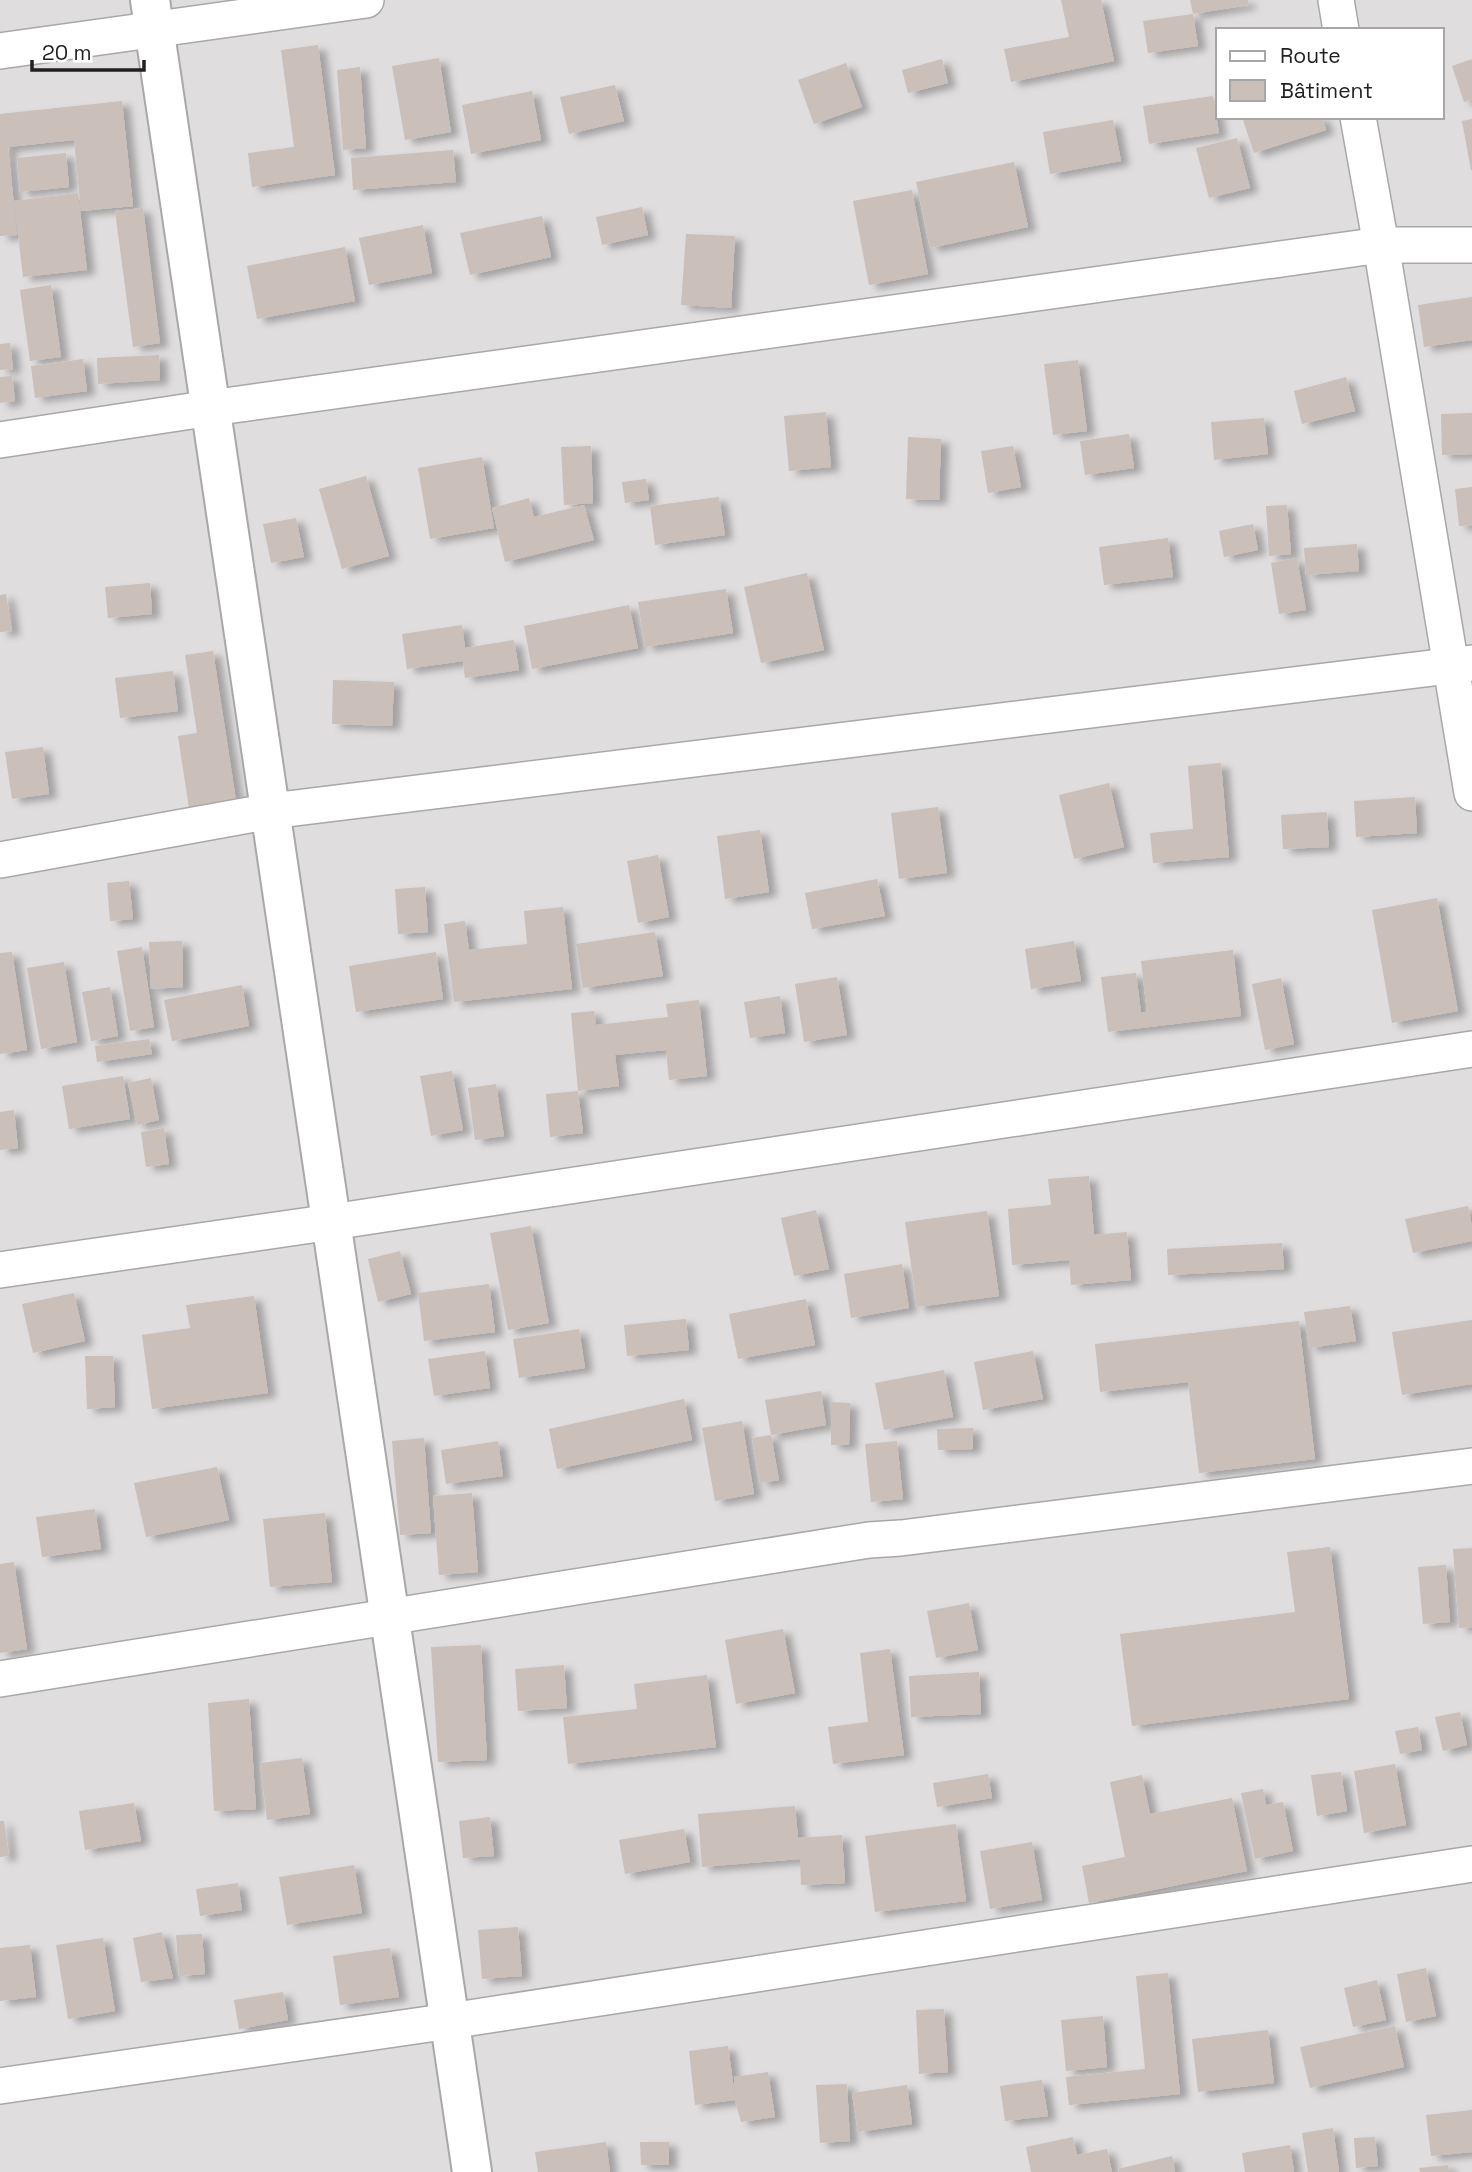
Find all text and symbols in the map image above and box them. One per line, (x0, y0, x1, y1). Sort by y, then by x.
scale bar (32, 28, 144, 72)
legend (1216, 28, 1444, 119)
text: 20 m (42, 39, 92, 66)
text: Route (1280, 42, 1341, 69)
text: Bâtiment (1280, 77, 1373, 104)

